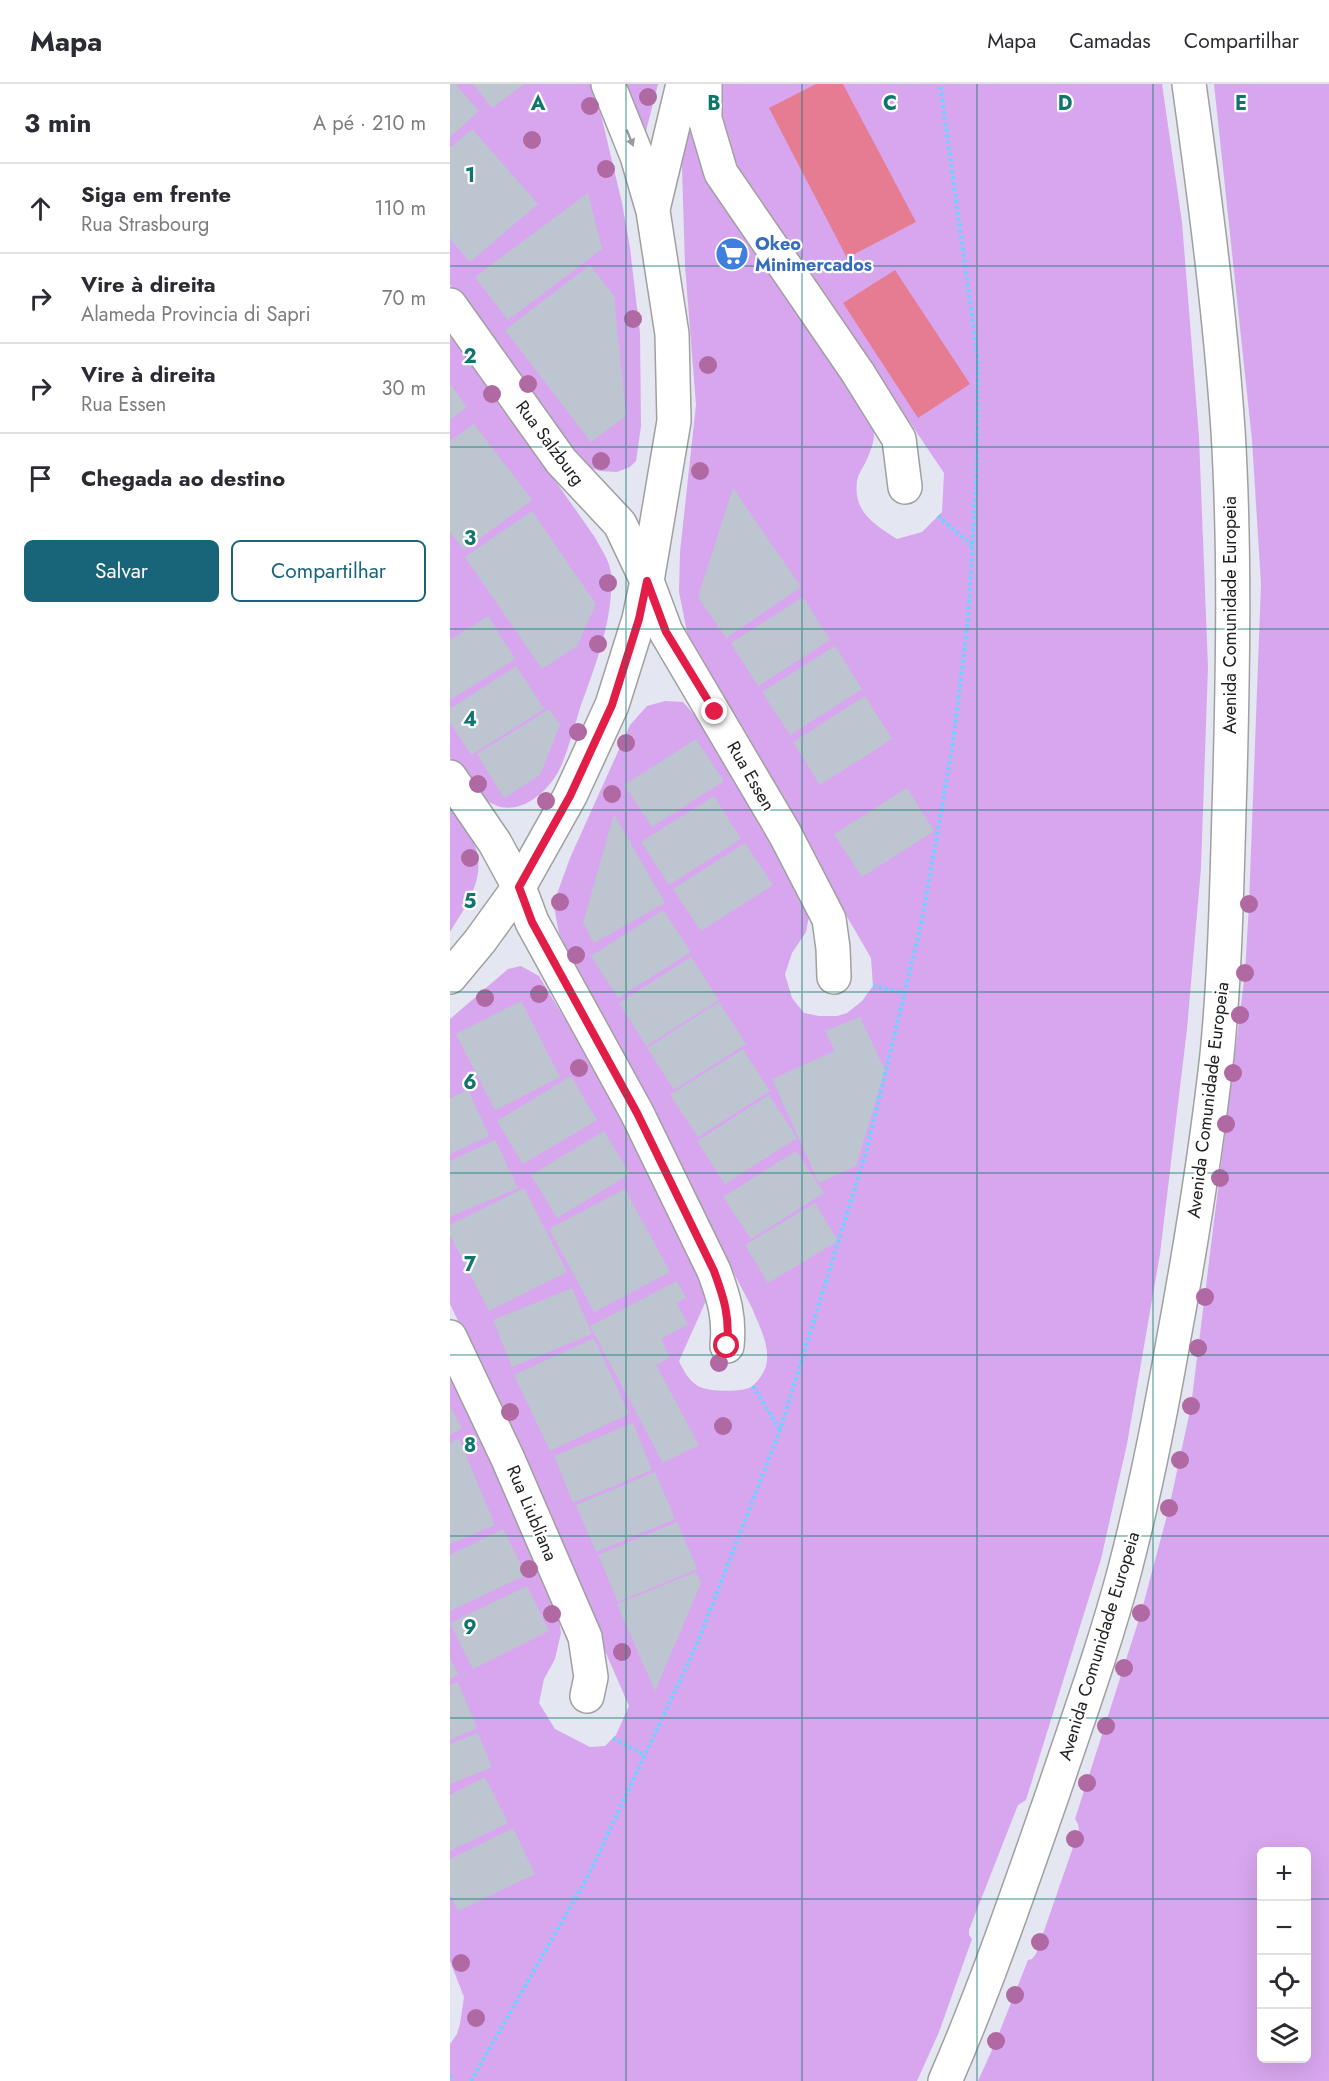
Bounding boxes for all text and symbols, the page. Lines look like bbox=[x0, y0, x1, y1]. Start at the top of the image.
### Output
text: Mapa bbox=[30, 21, 102, 62]
text: Mapa bbox=[987, 26, 1036, 56]
text: Camadas bbox=[1069, 26, 1151, 56]
text: Compartilhar bbox=[1184, 26, 1299, 56]
text: A bbox=[530, 89, 546, 118]
text: B bbox=[707, 89, 721, 118]
text: C bbox=[883, 89, 897, 118]
text: D bbox=[1058, 89, 1072, 118]
text: E bbox=[1235, 89, 1247, 118]
text: 3 min bbox=[24, 104, 91, 142]
text: A pé · 210 m bbox=[313, 109, 426, 138]
one-way arrow bbox=[626, 129, 635, 147]
text: 1 bbox=[465, 161, 475, 190]
text: Siga em frente bbox=[81, 178, 231, 210]
icon: ahead bbox=[24, 192, 57, 225]
text: 110 m bbox=[374, 194, 426, 223]
text: Rua Strasbourg bbox=[81, 210, 209, 239]
place label: Okeo Minimercados bbox=[755, 231, 872, 278]
supermarket icon: Okeo Minimercados bbox=[714, 236, 750, 272]
text: Vire à direita bbox=[81, 268, 216, 300]
icon: right bbox=[24, 282, 57, 315]
text: 70 m bbox=[382, 284, 426, 313]
text: Alameda Provincia di Sapri bbox=[81, 300, 311, 329]
text: 2 bbox=[463, 342, 477, 371]
text: Vire à direita bbox=[81, 358, 216, 390]
icon: right bbox=[24, 372, 57, 405]
text: 30 m bbox=[381, 374, 426, 403]
text: Rua Essen bbox=[81, 390, 166, 419]
street label: Rua Salzburg bbox=[509, 395, 591, 491]
icon: arrive bbox=[24, 462, 57, 495]
text: Chegada ao destino bbox=[81, 462, 285, 494]
street label: Avenida Comunidade Europeia bbox=[1217, 496, 1243, 734]
text: 3 bbox=[464, 524, 476, 553]
button: Salvar bbox=[24, 540, 219, 602]
button: Compartilhar bbox=[231, 540, 426, 602]
route end bbox=[701, 698, 727, 724]
text: 4 bbox=[463, 705, 477, 734]
street label: Rua Essen bbox=[721, 736, 781, 816]
text: 5 bbox=[464, 887, 477, 916]
street label: Avenida Comunidade Europeia bbox=[1181, 980, 1235, 1220]
text: 6 bbox=[463, 1068, 477, 1097]
text: 7 bbox=[464, 1250, 477, 1279]
route start bbox=[713, 1332, 739, 1358]
text: 8 bbox=[464, 1431, 476, 1460]
street label: Rua Liubliana bbox=[500, 1461, 564, 1565]
street label: Avenida Comunidade Europeia bbox=[1052, 1528, 1146, 1764]
text: 9 bbox=[463, 1613, 477, 1642]
map controls bbox=[1257, 1847, 1311, 2063]
button: + bbox=[1257, 1847, 1311, 1901]
button: − bbox=[1257, 1901, 1311, 1955]
button: locate bbox=[1257, 1955, 1311, 2009]
button: layers bbox=[1257, 2009, 1311, 2063]

